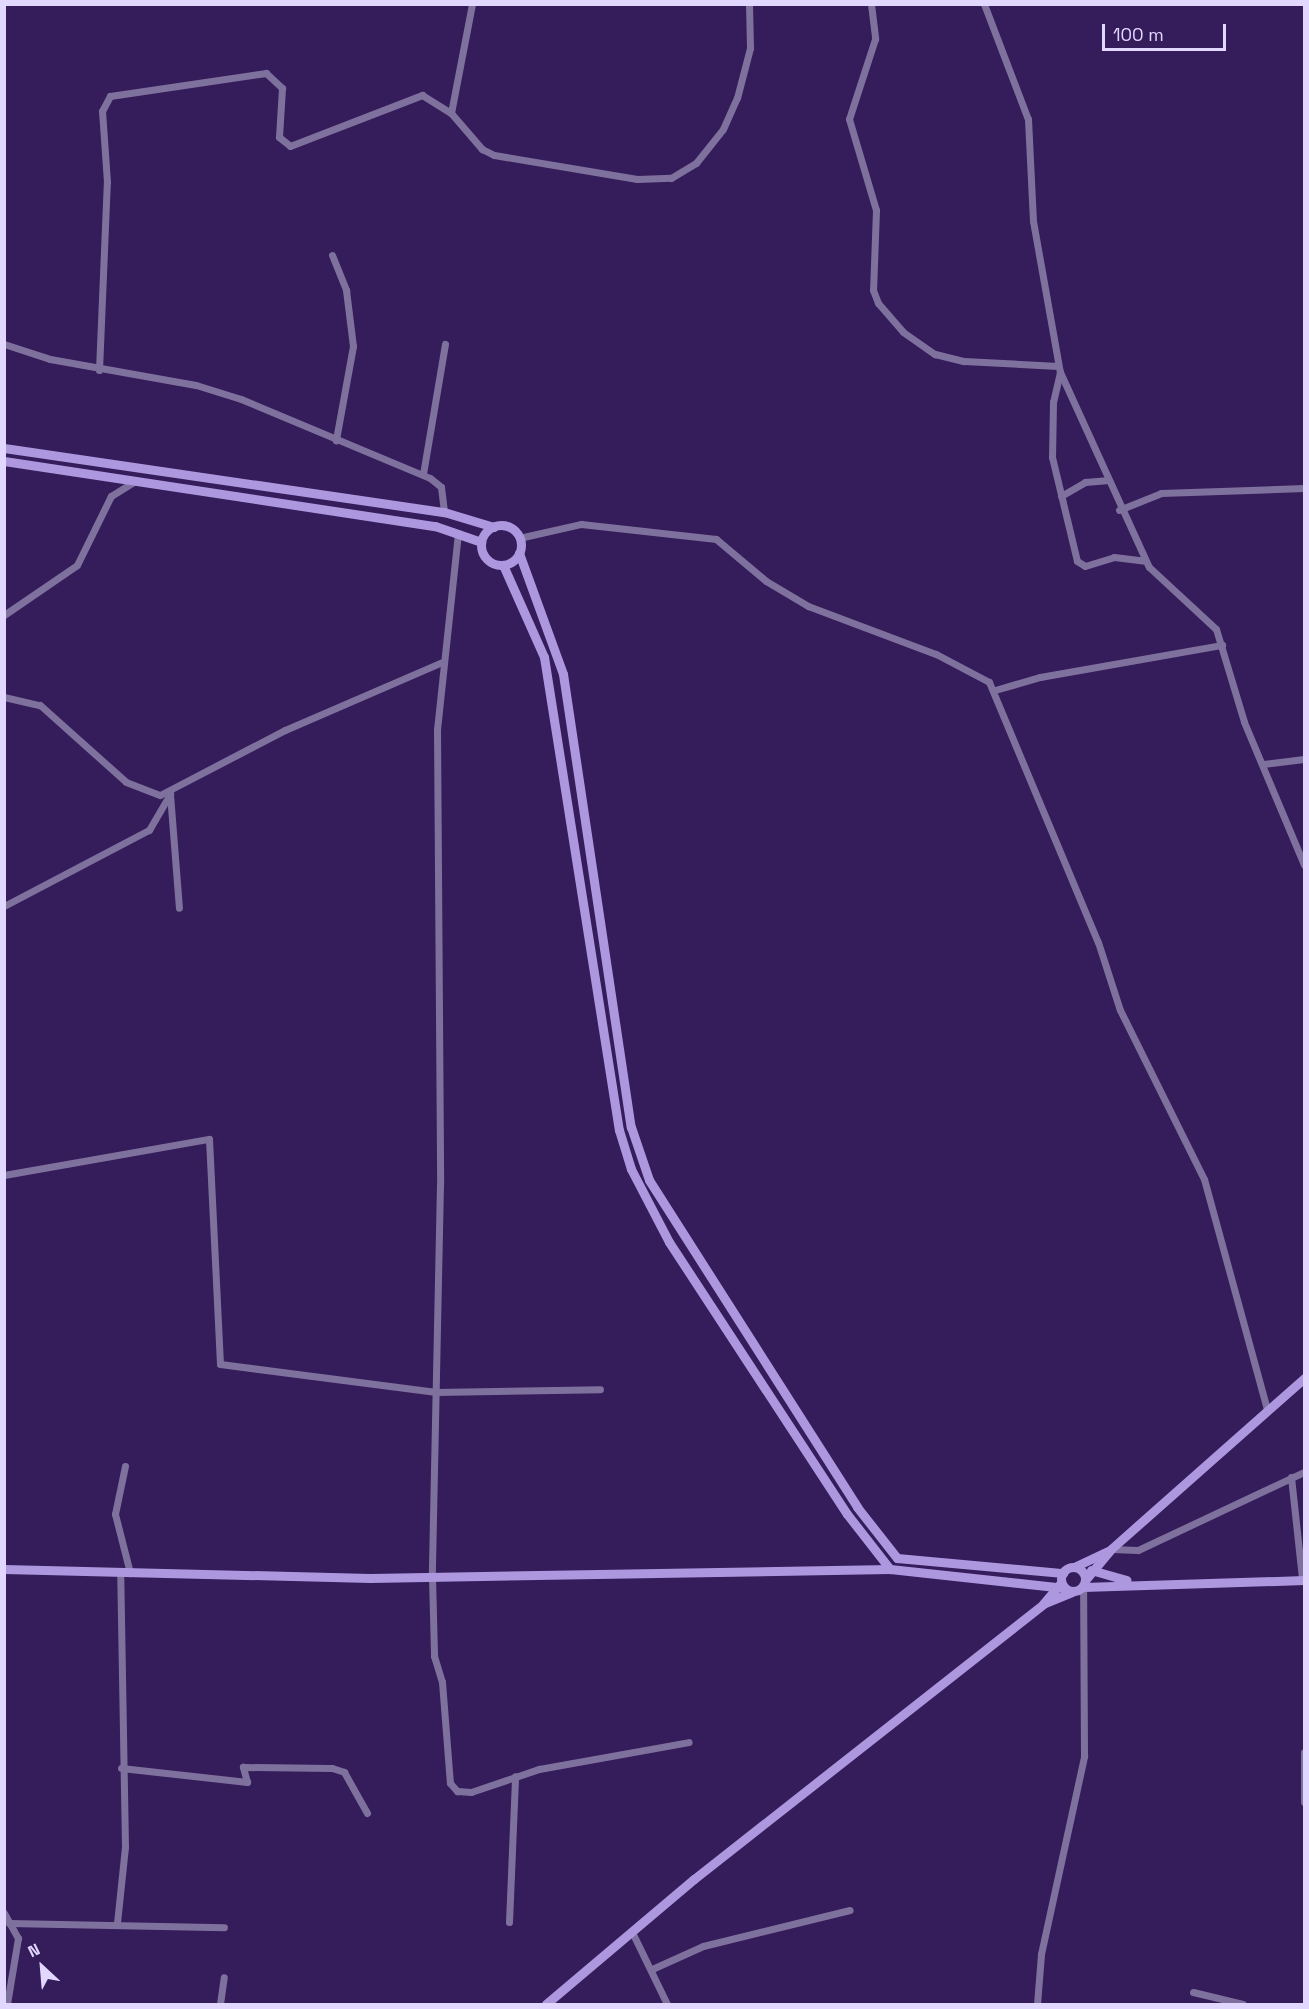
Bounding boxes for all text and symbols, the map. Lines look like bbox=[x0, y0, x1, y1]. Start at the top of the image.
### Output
scale bar bbox=[1105, 12, 1230, 50]
text: 100 m bbox=[1113, 23, 1164, 46]
north arrow bbox=[12, 1937, 72, 1997]
text: N bbox=[24, 1939, 43, 1962]

